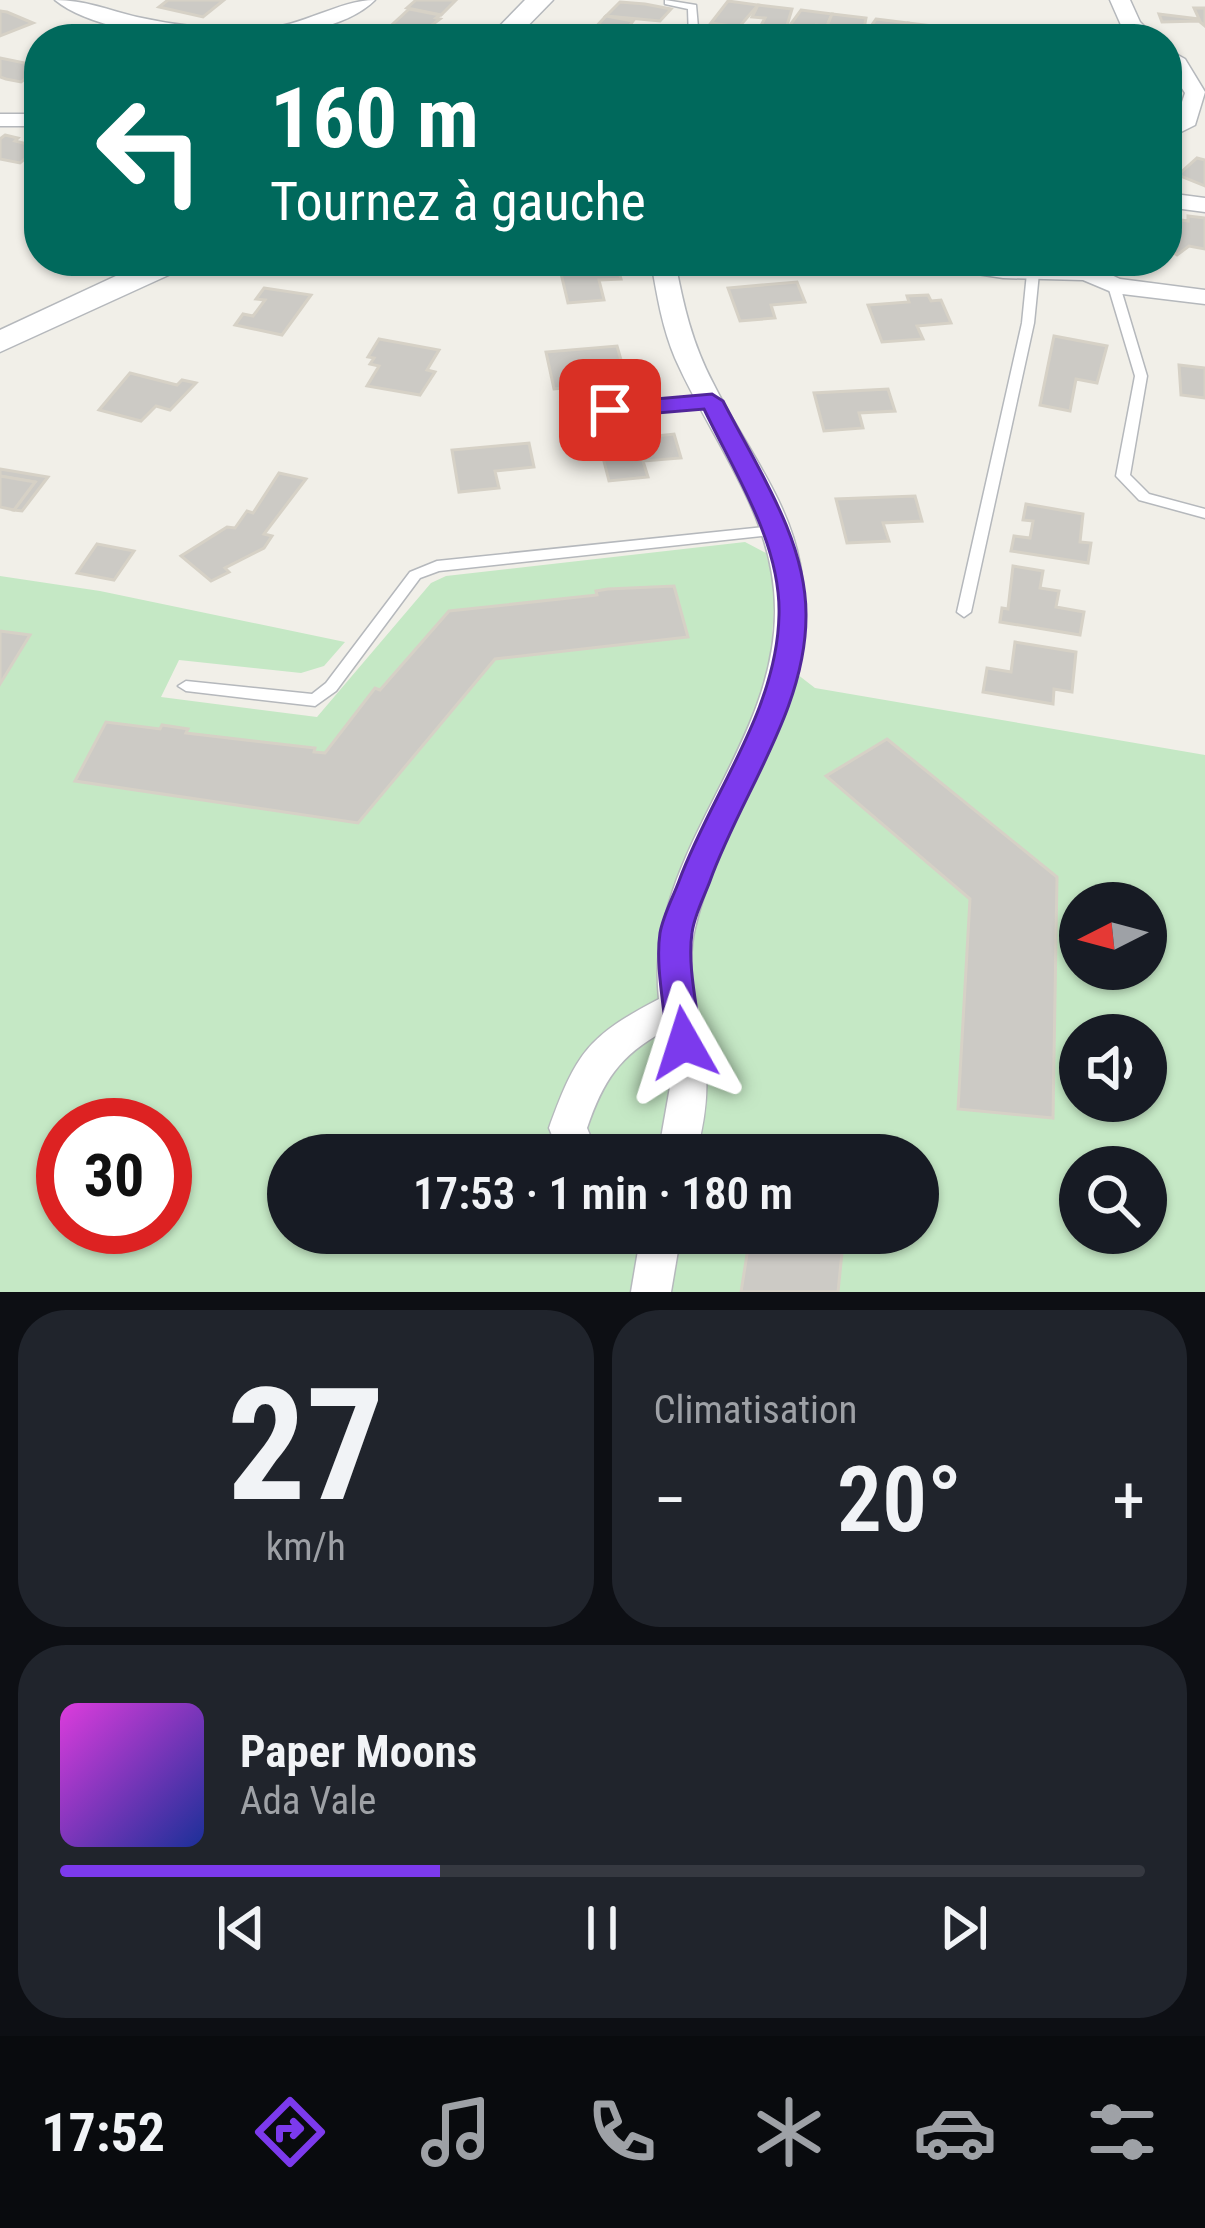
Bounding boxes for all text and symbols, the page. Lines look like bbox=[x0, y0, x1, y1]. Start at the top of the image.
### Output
text: 160 m bbox=[270, 69, 479, 168]
icon: left bbox=[72, 72, 228, 228]
text: Tournez à gauche bbox=[270, 170, 646, 233]
pin bbox=[559, 359, 661, 461]
icon: arrive bbox=[577, 377, 643, 443]
north arrow bbox=[1059, 882, 1167, 990]
map controls bbox=[1059, 882, 1167, 1254]
position arrow bbox=[621, 980, 747, 1106]
button: sound bbox=[1059, 1014, 1167, 1122]
speed limit sign: 30 bbox=[36, 1098, 192, 1254]
button: search bbox=[1059, 1146, 1167, 1254]
text: 17:53 · 1 min · 180 m bbox=[413, 1167, 793, 1220]
text: 27 bbox=[227, 1354, 385, 1537]
text: Climatisation bbox=[654, 1387, 857, 1433]
text: 20° bbox=[837, 1448, 962, 1553]
text: − bbox=[654, 1462, 687, 1539]
text: + bbox=[1112, 1462, 1145, 1539]
text: km/h bbox=[266, 1524, 346, 1570]
text: Paper Moons bbox=[240, 1725, 477, 1778]
text: Ada Vale bbox=[240, 1778, 376, 1824]
icon: previous bbox=[208, 1895, 274, 1961]
icon: pause bbox=[569, 1895, 635, 1961]
icon: next bbox=[931, 1895, 997, 1961]
icon: directions bbox=[248, 2090, 332, 2174]
icon: music bbox=[414, 2090, 498, 2174]
icon: phone bbox=[580, 2090, 664, 2174]
icon: climate bbox=[747, 2090, 831, 2174]
icon: car bbox=[913, 2090, 997, 2174]
icon: filters bbox=[1080, 2090, 1164, 2174]
text: 17:52 bbox=[41, 2101, 165, 2164]

